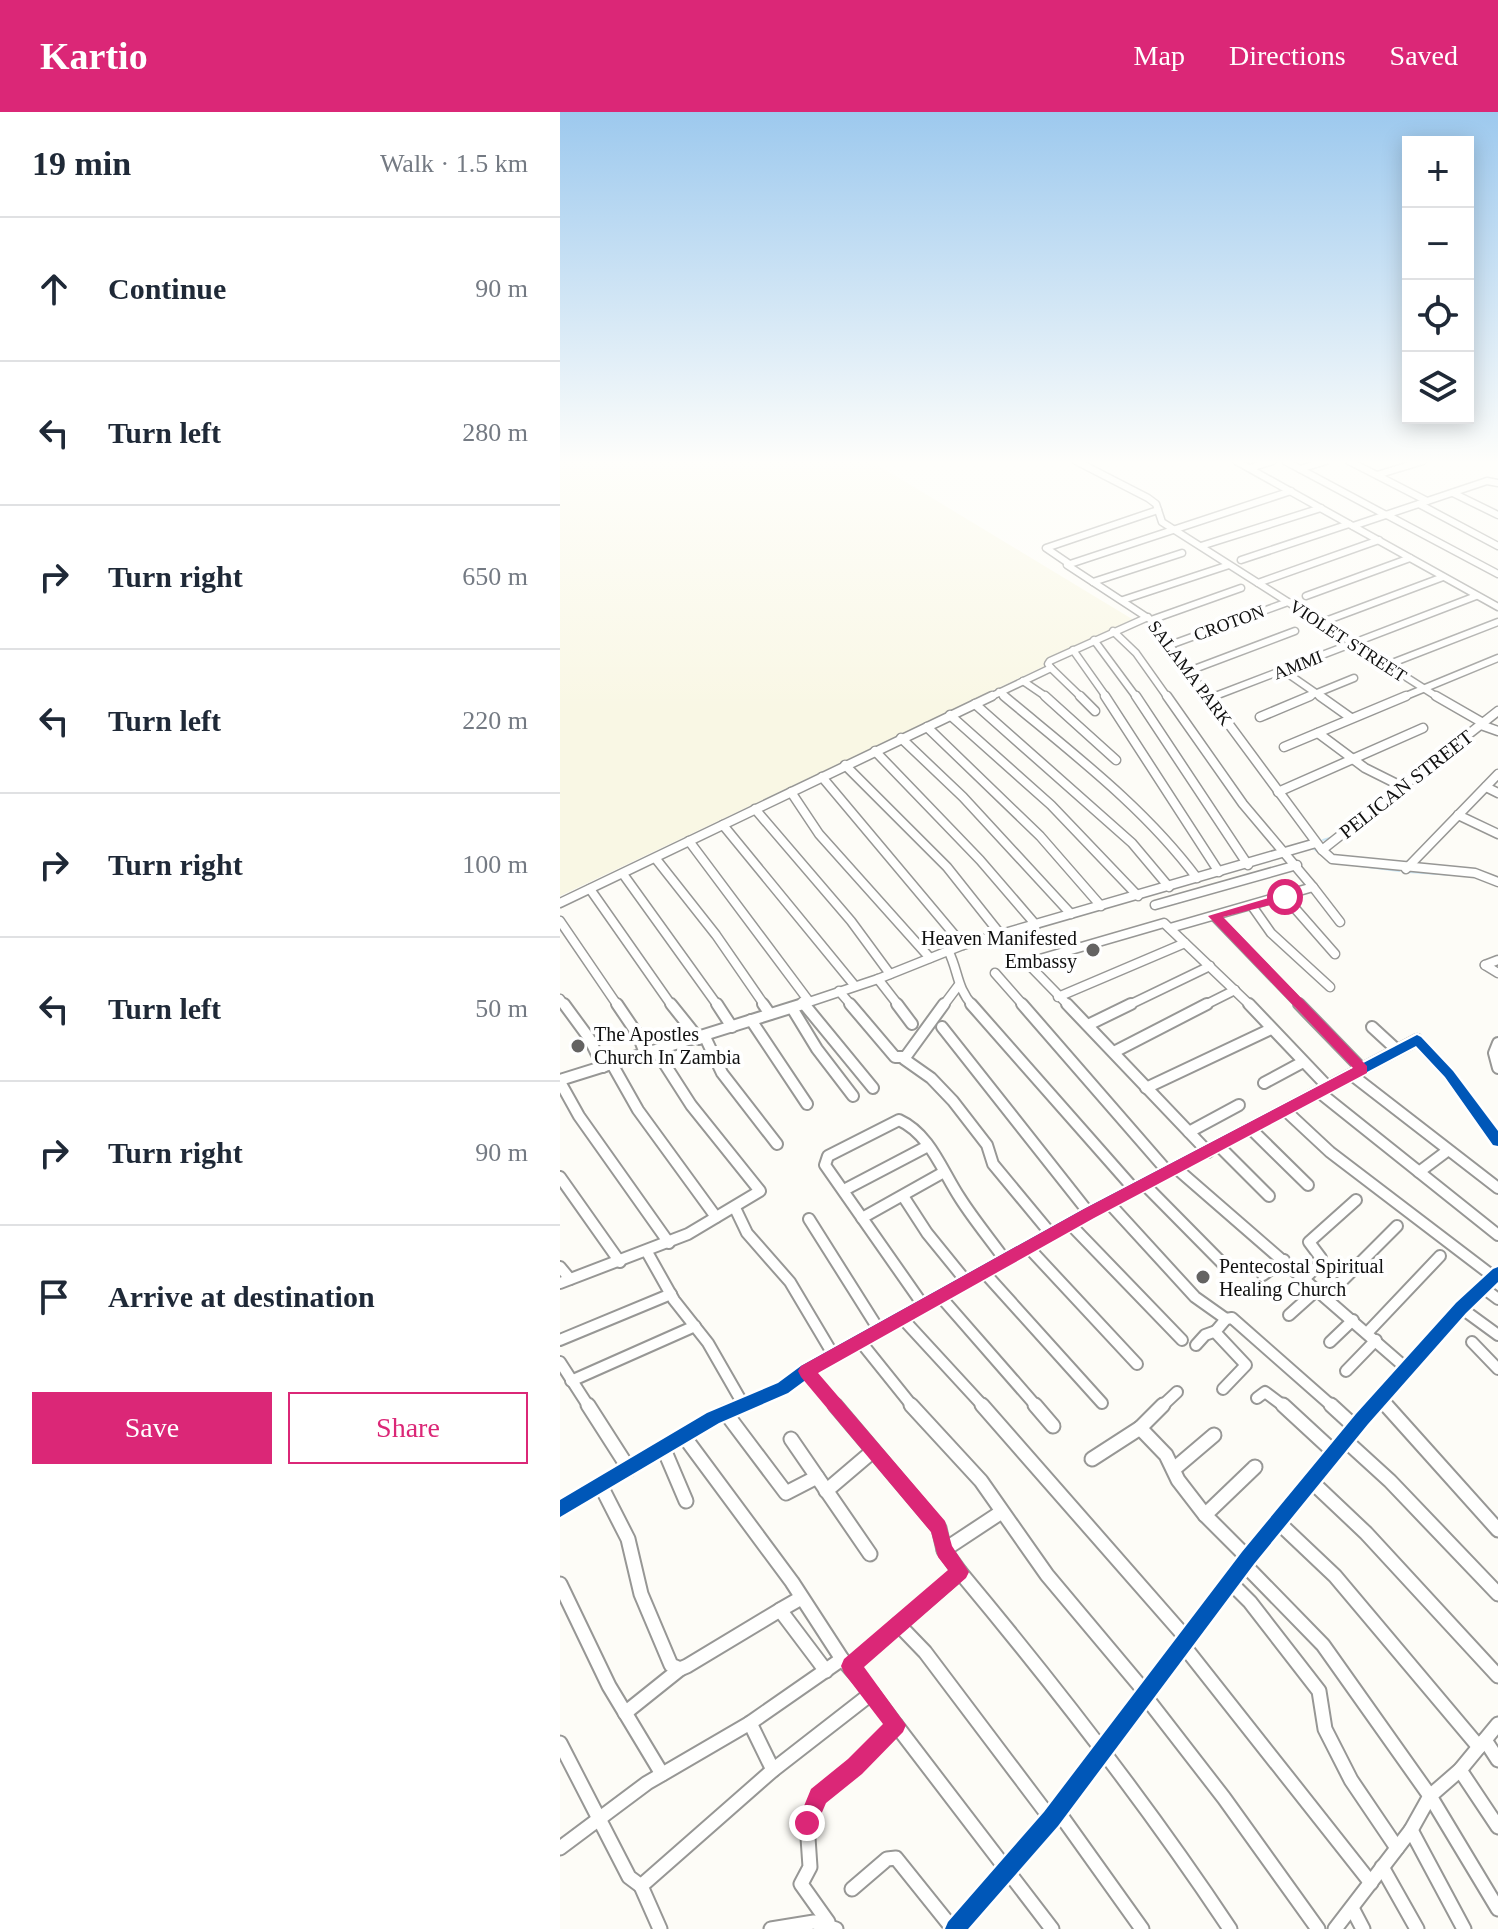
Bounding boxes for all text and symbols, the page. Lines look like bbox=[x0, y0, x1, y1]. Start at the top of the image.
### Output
text: Kartio bbox=[40, 35, 148, 77]
text: Map bbox=[1134, 40, 1185, 71]
text: Directions bbox=[1229, 40, 1346, 71]
text: Saved bbox=[1390, 40, 1458, 71]
map controls bbox=[1402, 136, 1474, 424]
button: + bbox=[1402, 136, 1474, 208]
text: 19 min bbox=[32, 145, 131, 182]
text: Walk · 1.5 km bbox=[380, 149, 528, 178]
button: − bbox=[1402, 208, 1474, 280]
icon: ahead bbox=[32, 267, 76, 311]
text: Continue bbox=[108, 272, 226, 305]
text: 90 m bbox=[475, 274, 528, 303]
button: locate bbox=[1402, 280, 1474, 352]
button: layers bbox=[1402, 352, 1474, 424]
icon: left bbox=[32, 411, 76, 455]
text: Turn left bbox=[108, 416, 221, 449]
text: 280 m bbox=[462, 418, 528, 447]
icon: right bbox=[32, 555, 76, 599]
text: Turn right bbox=[108, 560, 243, 593]
text: 650 m bbox=[462, 562, 528, 591]
street label: VIOLET STREET bbox=[1286, 596, 1410, 686]
street label: CROTON bbox=[1191, 601, 1267, 645]
street label: SALAMA PARK bbox=[1144, 617, 1236, 729]
street label: AMMI bbox=[1271, 647, 1325, 683]
icon: left bbox=[32, 699, 76, 743]
text: Turn left bbox=[108, 704, 221, 737]
text: 220 m bbox=[462, 706, 528, 735]
street label: PELICAN STREET bbox=[1335, 725, 1477, 843]
icon: right bbox=[32, 843, 76, 887]
text: Turn right bbox=[108, 848, 243, 881]
text: 100 m bbox=[462, 850, 528, 879]
route start bbox=[1267, 879, 1303, 915]
place label: Heaven Manifested Embassy bbox=[921, 927, 1077, 973]
marker: Heaven Manifested Embassy bbox=[1084, 941, 1102, 959]
icon: left bbox=[32, 987, 76, 1031]
text: Turn left bbox=[108, 992, 221, 1025]
text: 50 m bbox=[475, 994, 528, 1023]
place label: The Apostles Church In Zambia bbox=[594, 1023, 741, 1068]
marker: The Apostles Church In Zambia bbox=[569, 1037, 587, 1055]
icon: right bbox=[32, 1131, 76, 1175]
text: Turn right bbox=[108, 1136, 243, 1169]
text: 90 m bbox=[475, 1138, 528, 1167]
place label: Pentecostal Spiritual Healing Church bbox=[1219, 1255, 1384, 1301]
marker: Pentecostal Spiritual Healing Church bbox=[1194, 1268, 1212, 1286]
icon: arrive bbox=[32, 1275, 76, 1319]
text: Arrive at destination bbox=[108, 1280, 375, 1313]
button: Save bbox=[32, 1392, 272, 1464]
button: Share bbox=[288, 1392, 528, 1464]
route end bbox=[789, 1805, 825, 1841]

